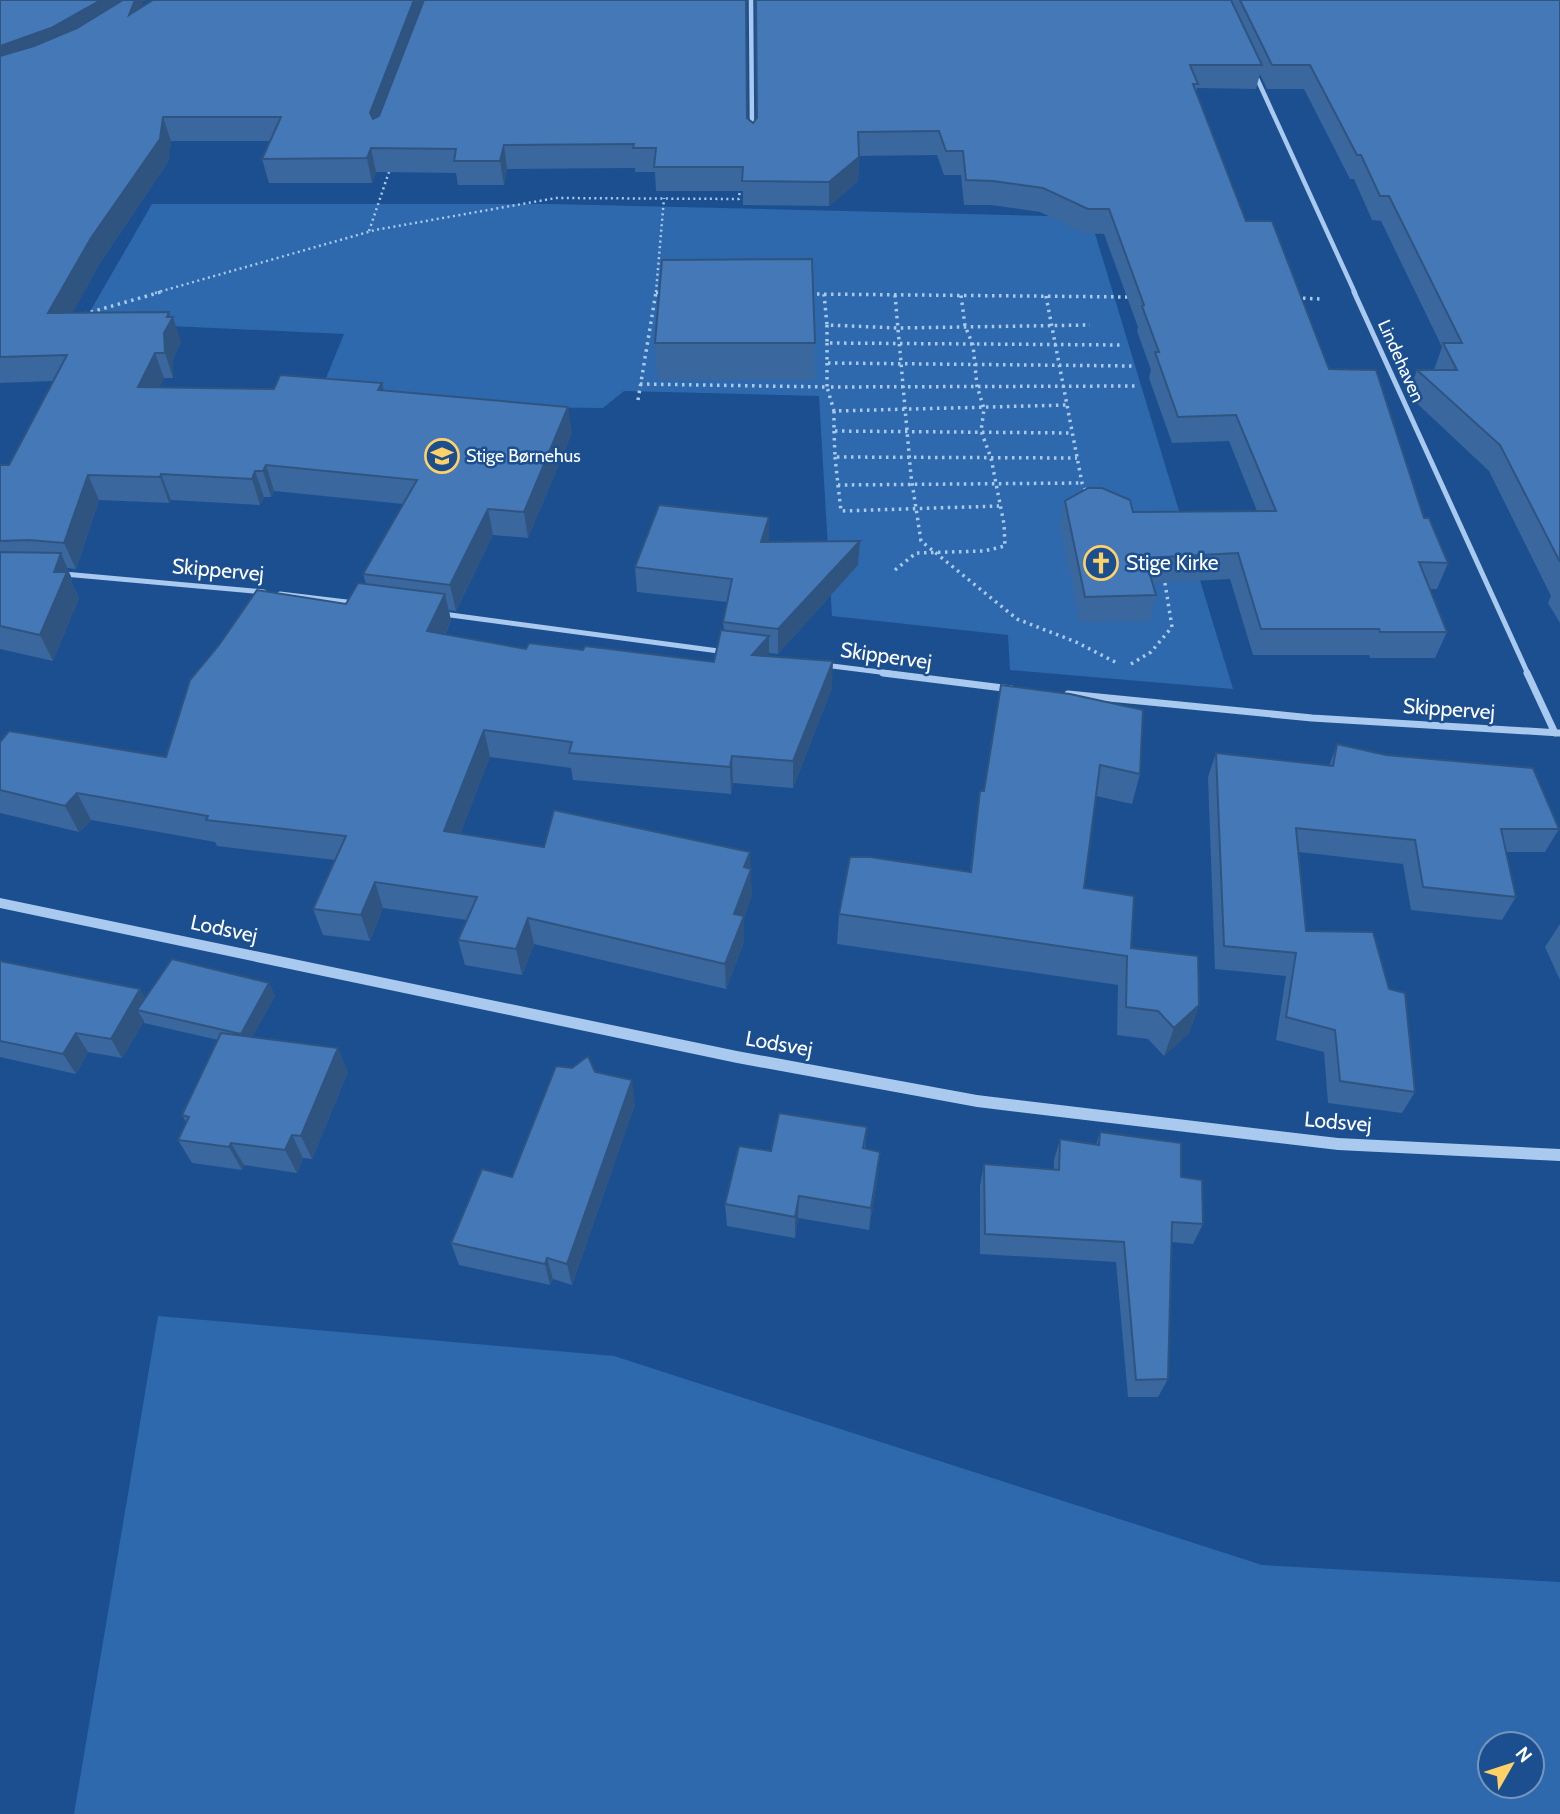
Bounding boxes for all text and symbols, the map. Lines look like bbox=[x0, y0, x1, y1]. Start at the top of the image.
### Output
street label: Lindehaven bbox=[1373, 316, 1429, 406]
school or university icon: Stige Børnehus bbox=[423, 437, 461, 475]
place label: Stige Børnehus bbox=[466, 445, 581, 467]
church icon: Stige Kirke bbox=[1082, 544, 1120, 582]
place label: Stige Kirke bbox=[1126, 550, 1219, 575]
street label: Skippervej bbox=[171, 553, 265, 587]
street label: Skippervej bbox=[839, 637, 933, 675]
street label: Skippervej bbox=[1402, 693, 1496, 725]
street label: Lodsvej bbox=[188, 909, 260, 949]
street label: Lodsvej bbox=[743, 1025, 815, 1063]
street label: Lodsvej bbox=[1303, 1106, 1373, 1138]
north arrow bbox=[1476, 1730, 1546, 1800]
text: N bbox=[1511, 1742, 1537, 1767]

